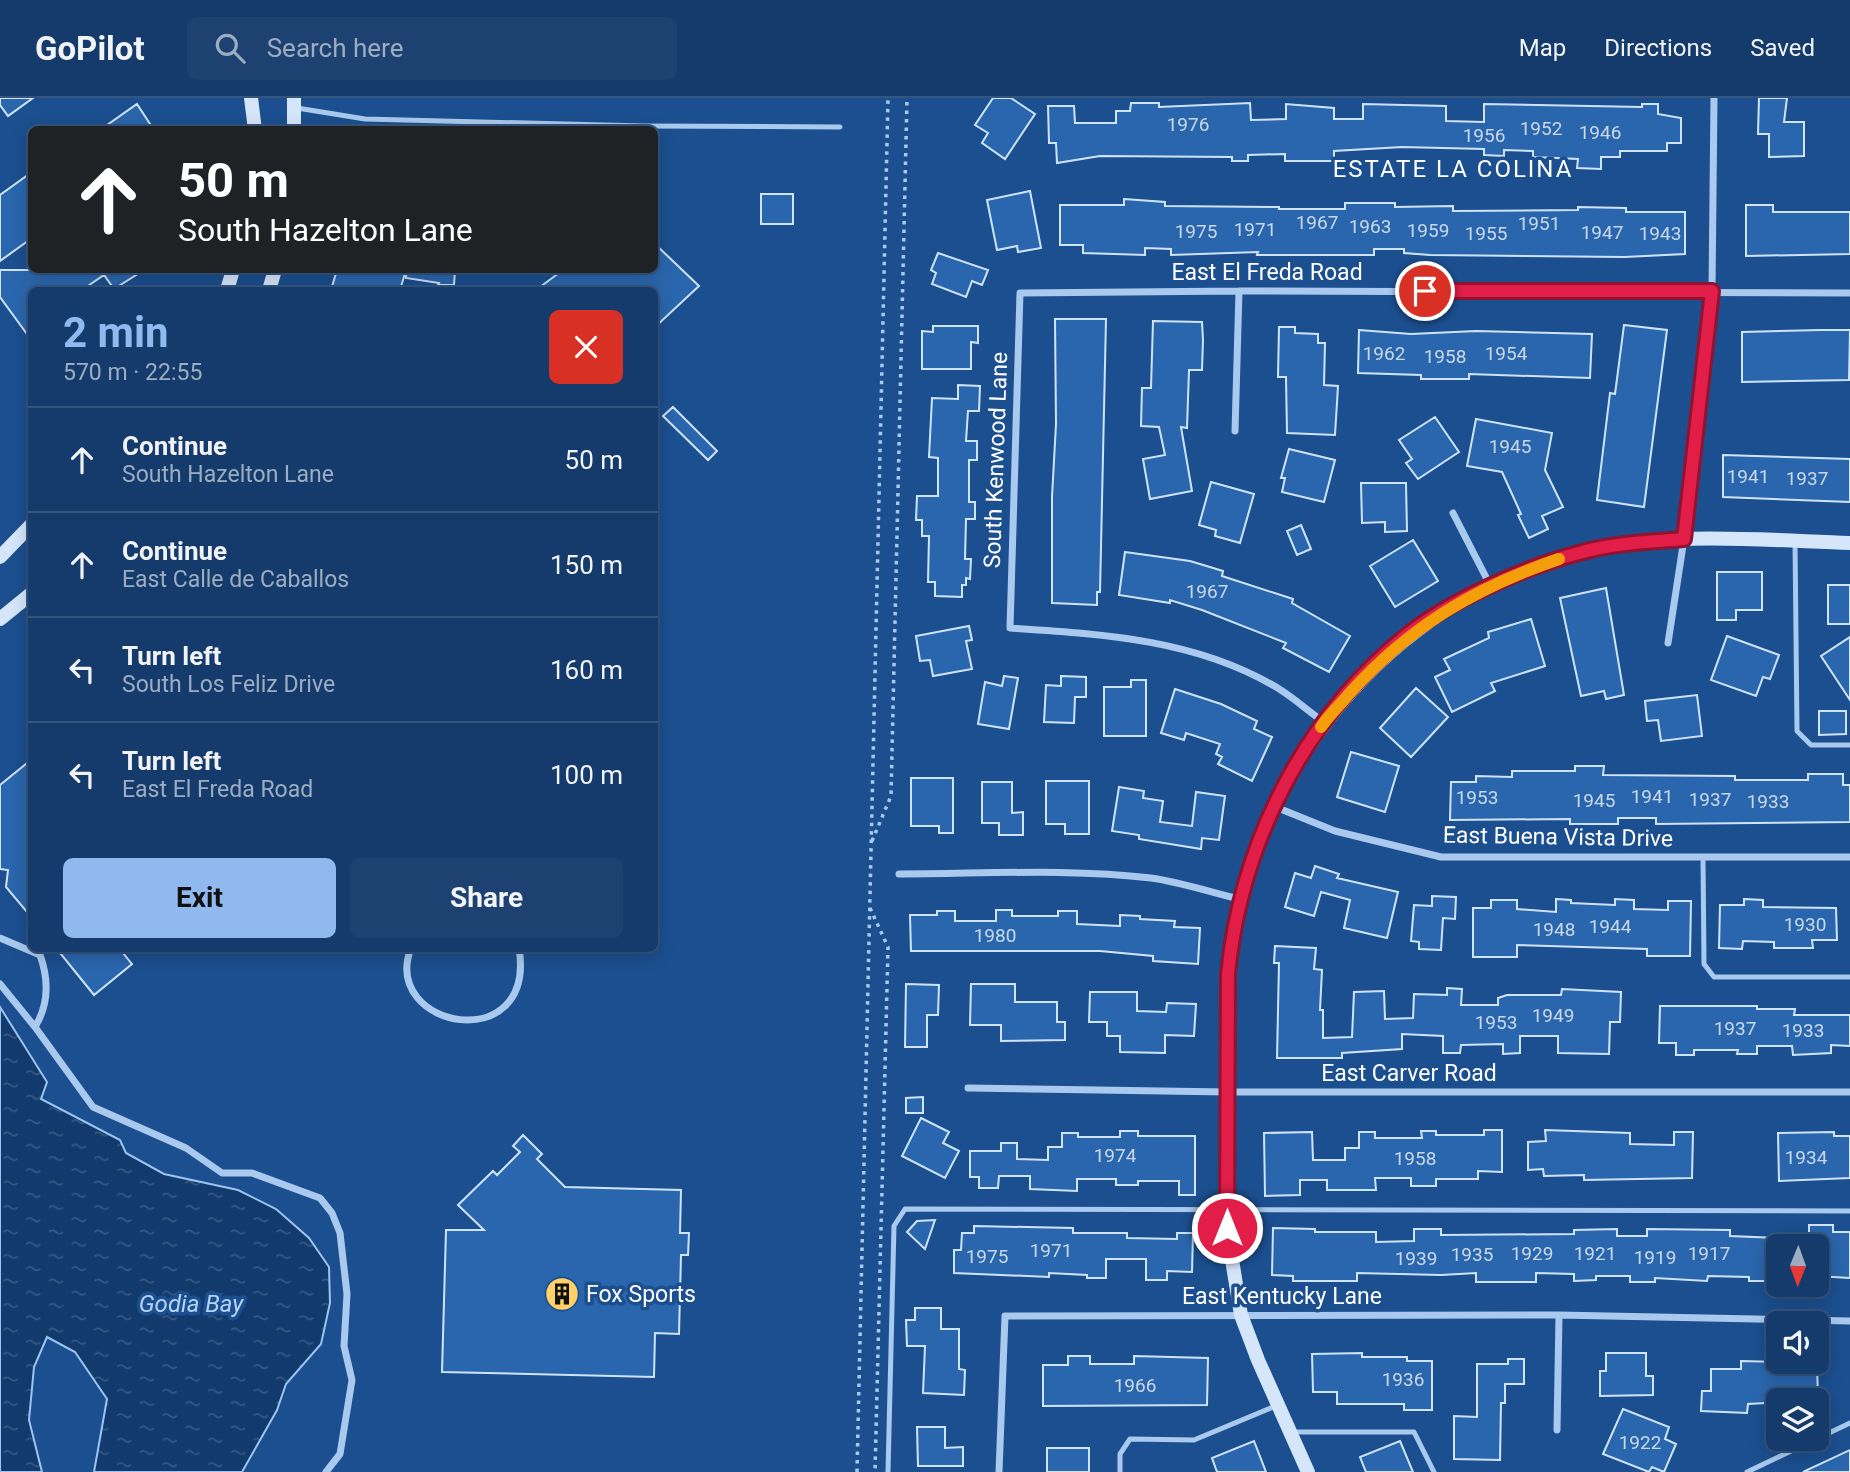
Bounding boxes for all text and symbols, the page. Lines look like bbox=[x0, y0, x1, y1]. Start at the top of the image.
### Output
search box bbox=[187, 17, 677, 80]
text: GoPilot bbox=[35, 29, 145, 68]
icon: search bbox=[211, 29, 249, 67]
text: Search here bbox=[267, 33, 403, 63]
text: Map bbox=[1519, 34, 1566, 62]
text: Directions bbox=[1604, 34, 1712, 62]
text: Saved bbox=[1750, 34, 1815, 62]
house number: 1976 bbox=[1167, 113, 1209, 136]
house number: 1952 bbox=[1520, 117, 1562, 140]
house number: 1946 bbox=[1579, 121, 1621, 144]
house number: 1956 bbox=[1463, 124, 1505, 147]
text: 50 m bbox=[178, 152, 289, 209]
icon: ahead bbox=[63, 154, 154, 245]
district label: ESTATE LA COLINA bbox=[1333, 155, 1573, 183]
text: South Hazelton Lane bbox=[178, 211, 473, 249]
house number: 1967 bbox=[1296, 211, 1338, 234]
house number: 1951 bbox=[1518, 212, 1560, 235]
house number: 1963 bbox=[1349, 215, 1391, 238]
house number: 1971 bbox=[1234, 218, 1276, 241]
house number: 1959 bbox=[1407, 219, 1449, 242]
house number: 1975 bbox=[1175, 220, 1217, 243]
house number: 1947 bbox=[1581, 221, 1623, 244]
house number: 1955 bbox=[1465, 222, 1507, 245]
house number: 1943 bbox=[1639, 222, 1681, 245]
street label: East El Freda Road bbox=[1171, 259, 1363, 286]
pin bbox=[1395, 261, 1455, 321]
icon: arrive bbox=[1406, 272, 1444, 310]
text: 2 min bbox=[63, 308, 169, 357]
button: close bbox=[549, 310, 623, 384]
house number: 1962 bbox=[1363, 342, 1405, 365]
house number: 1954 bbox=[1485, 342, 1528, 365]
house number: 1958 bbox=[1424, 345, 1466, 368]
street label: South Kenwood Lane bbox=[979, 351, 1013, 569]
text: 570 m · 22:55 bbox=[63, 359, 202, 386]
text: Continue bbox=[122, 431, 227, 461]
house number: 1945 bbox=[1489, 435, 1531, 458]
icon: ahead bbox=[63, 441, 101, 479]
text: 50 m bbox=[565, 445, 623, 475]
text: South Hazelton Lane bbox=[122, 461, 334, 488]
house number: 1941 bbox=[1727, 465, 1769, 488]
house number: 1937 bbox=[1786, 467, 1828, 490]
text: Continue bbox=[122, 536, 227, 566]
icon: ahead bbox=[63, 546, 101, 584]
text: 150 m bbox=[550, 550, 623, 580]
text: East Calle de Caballos bbox=[122, 566, 349, 593]
house number: 1967 bbox=[1186, 580, 1228, 603]
text: Turn left bbox=[122, 641, 221, 671]
icon: left bbox=[63, 651, 101, 689]
text: 160 m bbox=[550, 655, 623, 685]
text: South Los Feliz Drive bbox=[122, 671, 335, 698]
text: Turn left bbox=[122, 746, 221, 776]
icon: left bbox=[63, 756, 101, 794]
text: 100 m bbox=[550, 760, 623, 790]
text: East El Freda Road bbox=[122, 776, 313, 803]
house number: 1941 bbox=[1631, 785, 1673, 808]
house number: 1953 bbox=[1456, 786, 1498, 809]
house number: 1937 bbox=[1689, 788, 1731, 811]
house number: 1945 bbox=[1573, 789, 1615, 812]
house number: 1933 bbox=[1747, 790, 1789, 813]
street label: East Buena Vista Drive bbox=[1443, 821, 1673, 853]
button: Exit bbox=[63, 858, 336, 938]
button: Share bbox=[350, 858, 623, 938]
house number: 1930 bbox=[1784, 913, 1826, 936]
house number: 1944 bbox=[1589, 915, 1632, 938]
house number: 1948 bbox=[1533, 918, 1575, 941]
house number: 1980 bbox=[974, 924, 1016, 947]
house number: 1949 bbox=[1532, 1004, 1574, 1027]
house number: 1953 bbox=[1475, 1011, 1517, 1034]
house number: 1937 bbox=[1714, 1017, 1756, 1040]
house number: 1933 bbox=[1782, 1019, 1824, 1042]
street label: East Carver Road bbox=[1321, 1060, 1497, 1087]
house number: 1974 bbox=[1094, 1144, 1137, 1167]
house number: 1934 bbox=[1785, 1146, 1828, 1169]
house number: 1958 bbox=[1394, 1147, 1436, 1170]
position arrow bbox=[1190, 1191, 1264, 1265]
north arrow bbox=[1766, 1234, 1829, 1297]
map controls bbox=[1766, 1234, 1829, 1451]
house number: 1971 bbox=[1030, 1239, 1072, 1262]
house number: 1929 bbox=[1511, 1242, 1553, 1265]
house number: 1921 bbox=[1574, 1242, 1616, 1265]
house number: 1917 bbox=[1688, 1242, 1730, 1265]
house number: 1935 bbox=[1451, 1243, 1493, 1266]
house number: 1975 bbox=[966, 1245, 1008, 1268]
house number: 1919 bbox=[1634, 1246, 1676, 1269]
house number: 1939 bbox=[1395, 1247, 1437, 1270]
building icon: Fox Sports bbox=[543, 1275, 581, 1313]
place label: Fox Sports bbox=[586, 1281, 696, 1308]
street label: East Kentucky Lane bbox=[1182, 1283, 1382, 1310]
water label: Godia Bay bbox=[139, 1290, 244, 1318]
button: sound bbox=[1766, 1311, 1829, 1374]
house number: 1936 bbox=[1382, 1368, 1424, 1391]
house number: 1966 bbox=[1114, 1374, 1156, 1397]
button: layers bbox=[1766, 1388, 1829, 1451]
house number: 1922 bbox=[1619, 1431, 1661, 1454]

